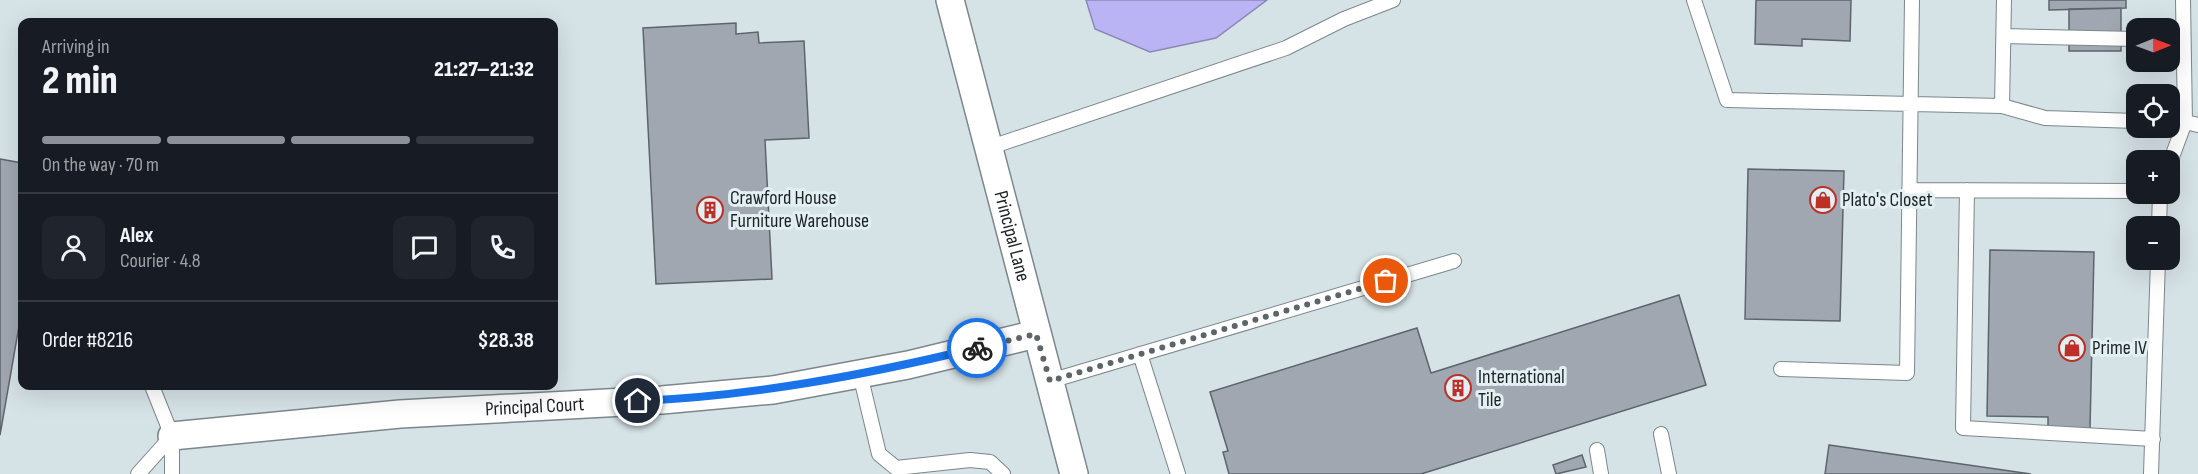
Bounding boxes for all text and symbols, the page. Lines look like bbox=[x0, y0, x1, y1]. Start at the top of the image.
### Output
north arrow bbox=[2126, 18, 2180, 72]
map controls bbox=[2126, 18, 2180, 270]
text: Arriving in bbox=[42, 35, 110, 59]
text: 21:27–21:32 bbox=[434, 56, 534, 83]
text: 2 min bbox=[42, 58, 118, 105]
button: locate bbox=[2126, 84, 2180, 138]
button: + bbox=[2126, 150, 2180, 204]
text: On the way · 70 m bbox=[42, 153, 159, 177]
shop icon: Plato's Closet bbox=[1808, 185, 1838, 215]
place label: Crawford House Furniture Warehouse bbox=[730, 186, 869, 233]
street label: Principal Lane bbox=[988, 188, 1035, 284]
place label: Plato's Closet bbox=[1842, 188, 1933, 212]
building icon: Crawford House Furniture Warehouse bbox=[695, 195, 725, 225]
button: person bbox=[42, 216, 105, 279]
button: chat bbox=[393, 216, 456, 279]
button: phone bbox=[471, 216, 534, 279]
button: − bbox=[2126, 216, 2180, 270]
text: Alex bbox=[120, 222, 153, 249]
text: Courier · 4.8 bbox=[120, 249, 201, 273]
pin bbox=[1360, 255, 1411, 306]
icon: bag bbox=[1369, 264, 1402, 297]
courier bbox=[947, 318, 1007, 378]
text: Order #8216 bbox=[42, 327, 133, 354]
text: $28.38 bbox=[478, 327, 534, 354]
icon: bike bbox=[961, 332, 994, 365]
shop icon: Prime IV bbox=[2057, 333, 2087, 363]
place label: Prime IV bbox=[2092, 336, 2147, 360]
place label: International Tile bbox=[1478, 365, 1565, 412]
building icon: International Tile bbox=[1443, 373, 1473, 403]
pin bbox=[612, 375, 663, 426]
icon: home bbox=[621, 384, 654, 417]
street label: Principal Court bbox=[484, 392, 585, 421]

